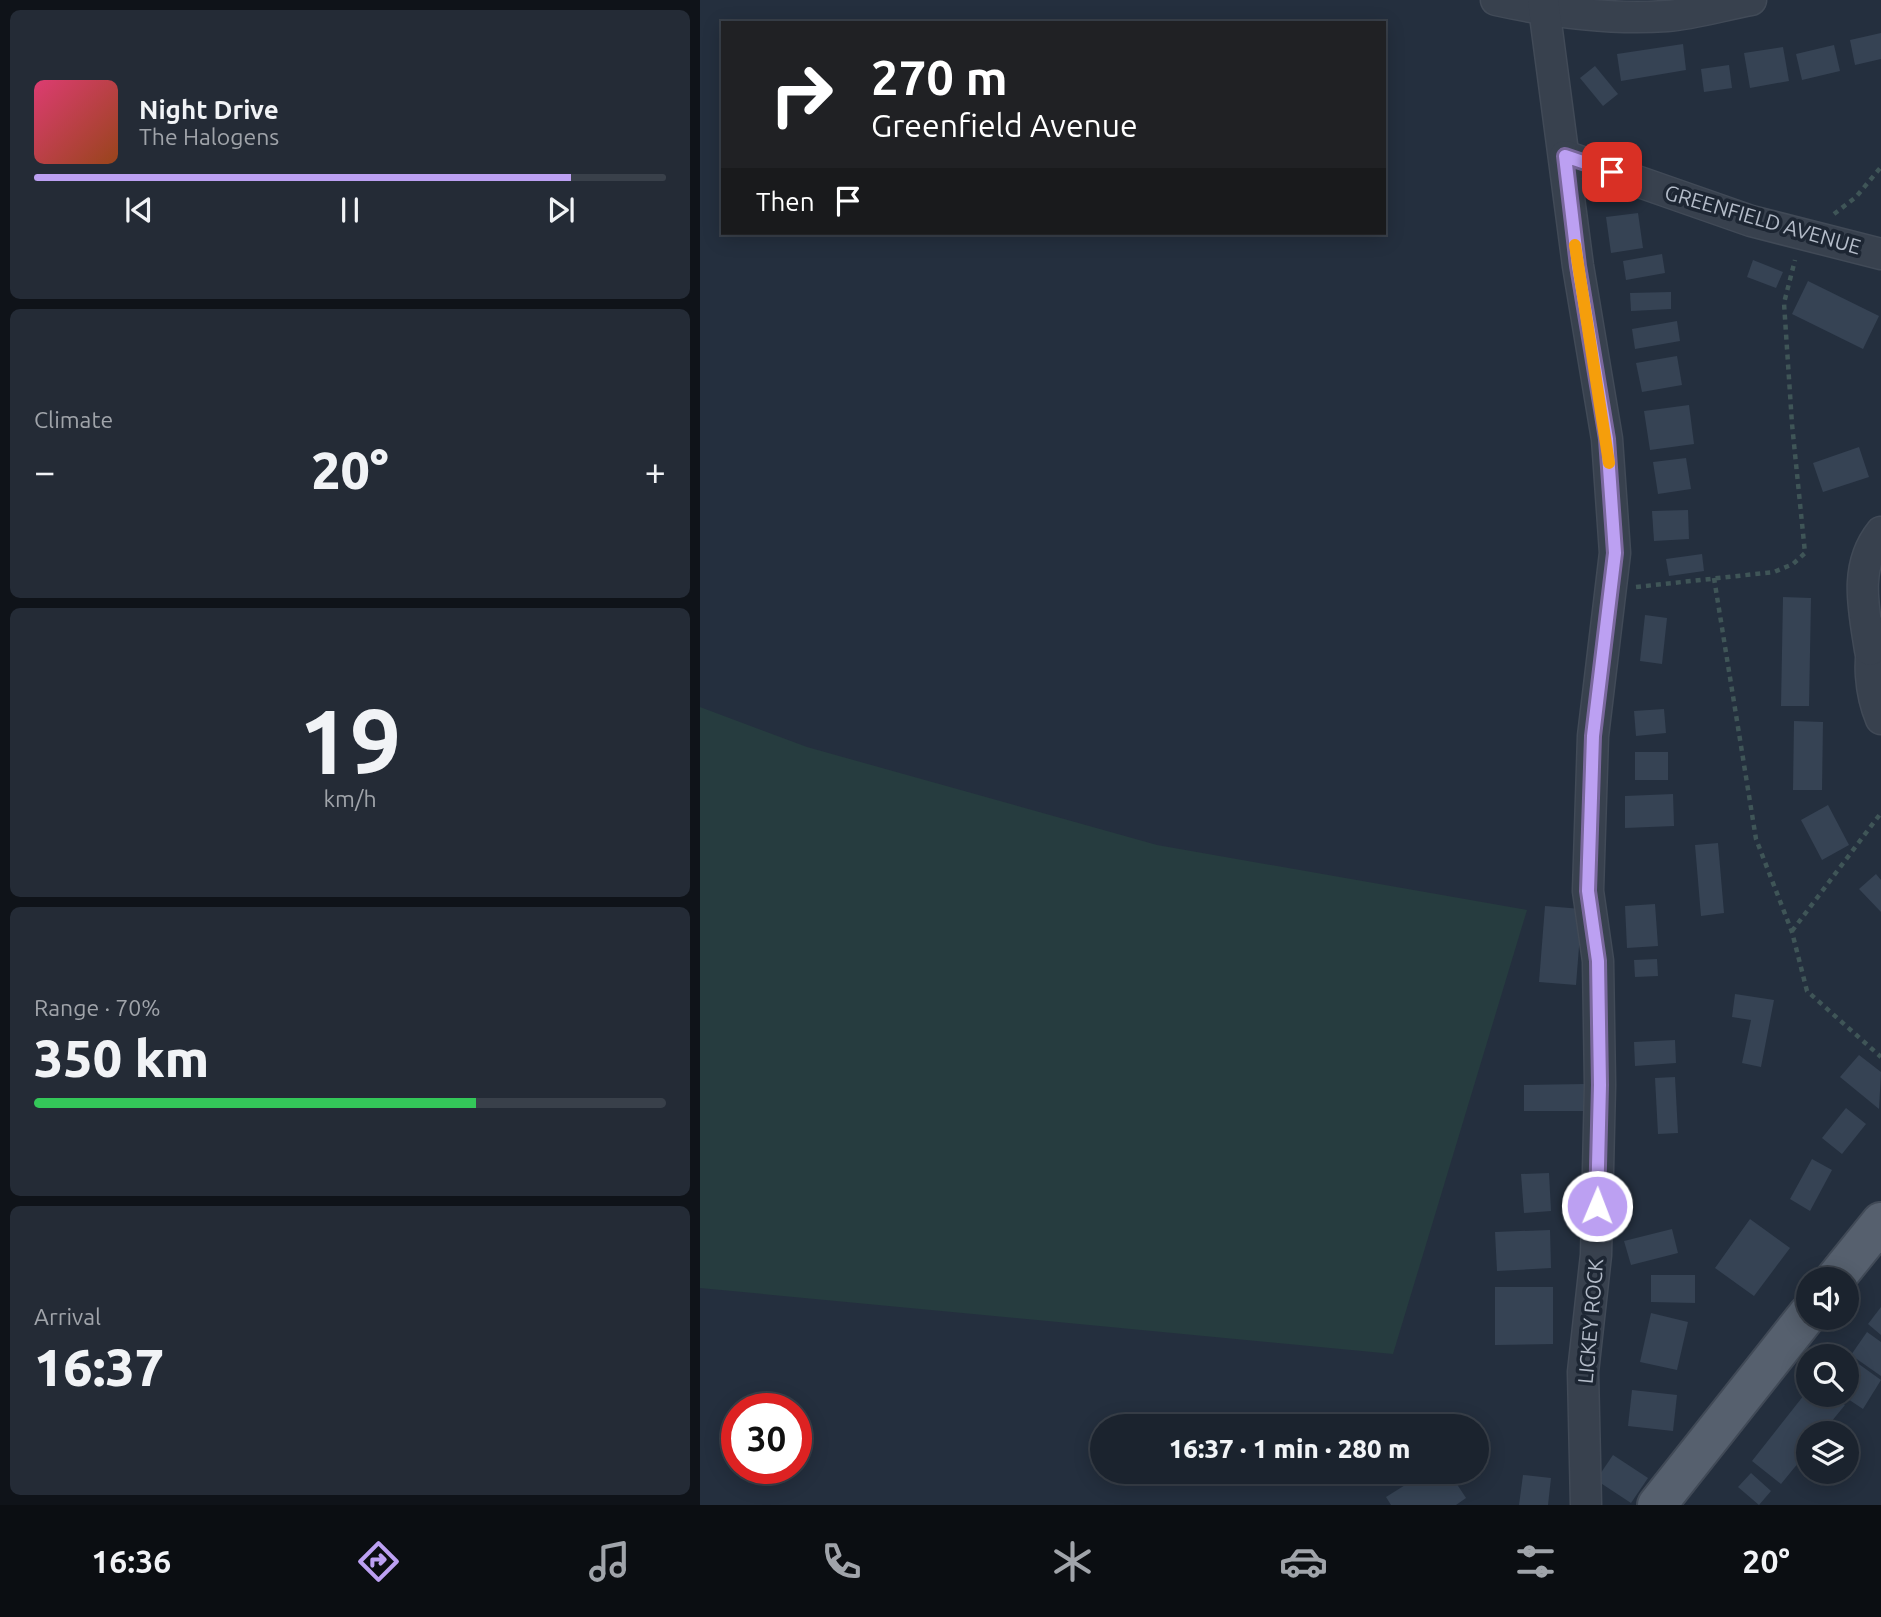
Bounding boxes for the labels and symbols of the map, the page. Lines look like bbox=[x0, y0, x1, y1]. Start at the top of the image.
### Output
pin bbox=[1582, 142, 1642, 202]
street label: GREENFIELD AVENUE bbox=[1662, 180, 1864, 258]
position arrow bbox=[1560, 1169, 1634, 1243]
street label: LICKEY ROCK bbox=[1573, 1257, 1607, 1385]
speed limit sign: 30 bbox=[721, 1393, 812, 1484]

